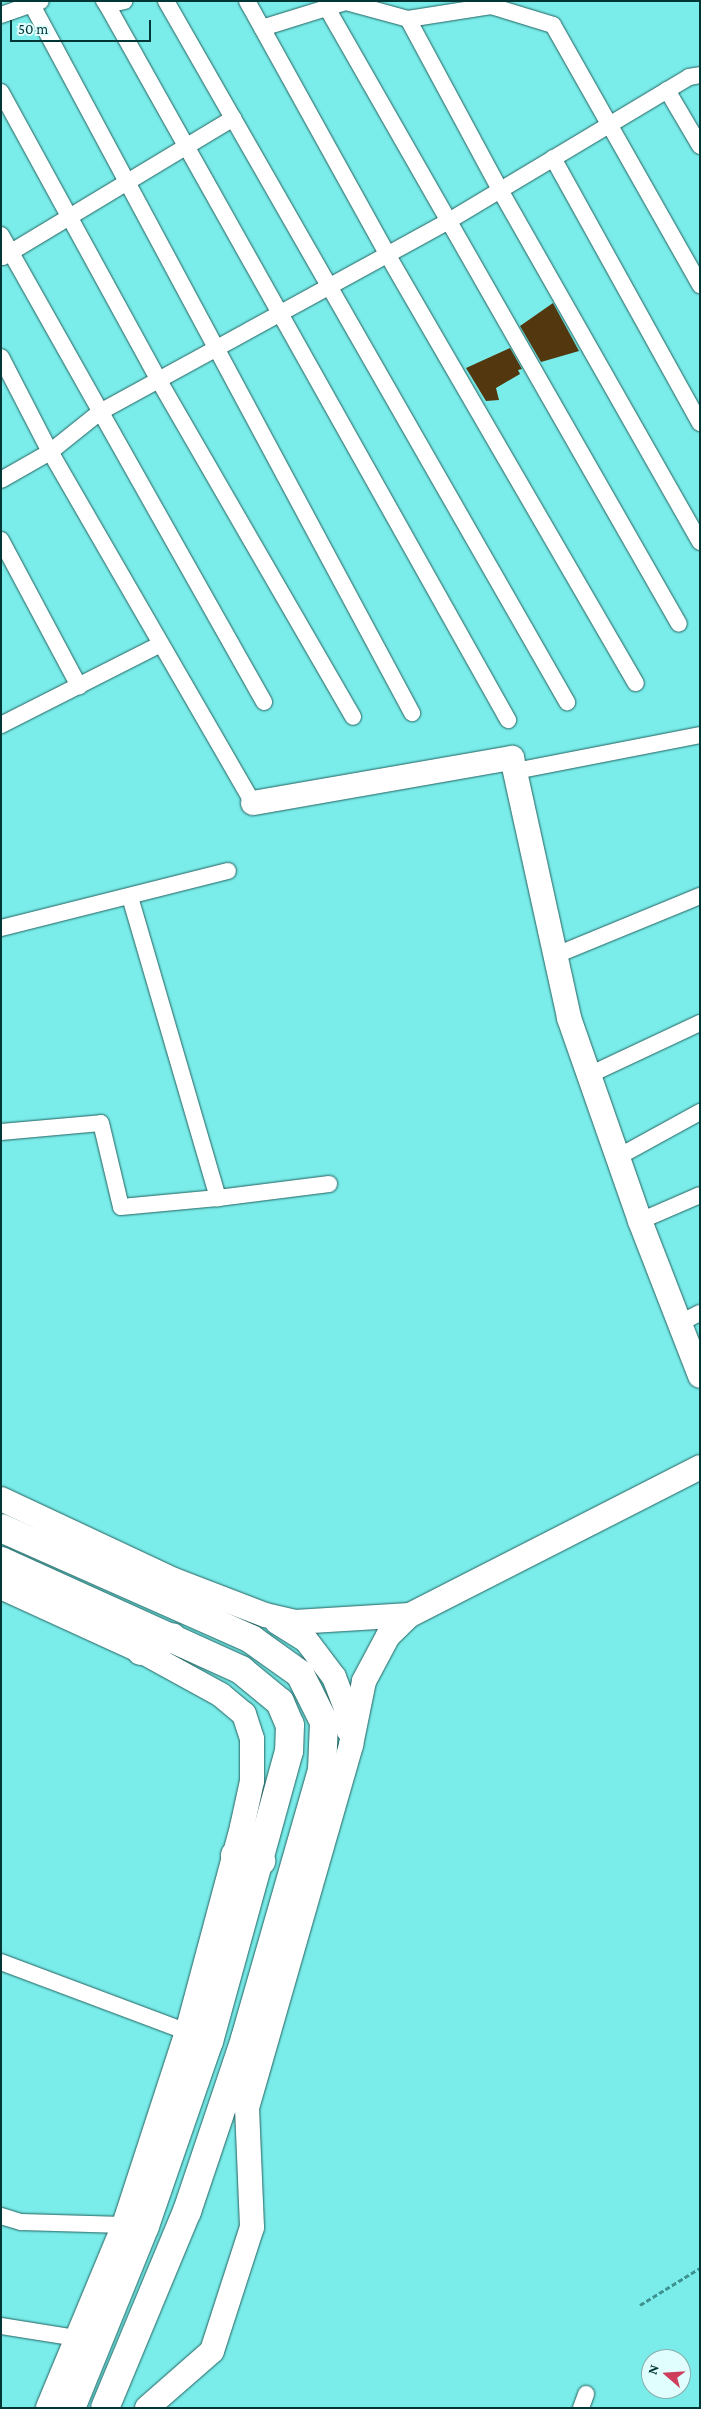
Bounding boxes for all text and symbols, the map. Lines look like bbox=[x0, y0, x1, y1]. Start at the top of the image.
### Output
scale bar bbox=[12, 10, 154, 42]
text: 50 m bbox=[18, 21, 48, 37]
north arrow bbox=[641, 2349, 691, 2399]
text: N bbox=[644, 2362, 662, 2377]

